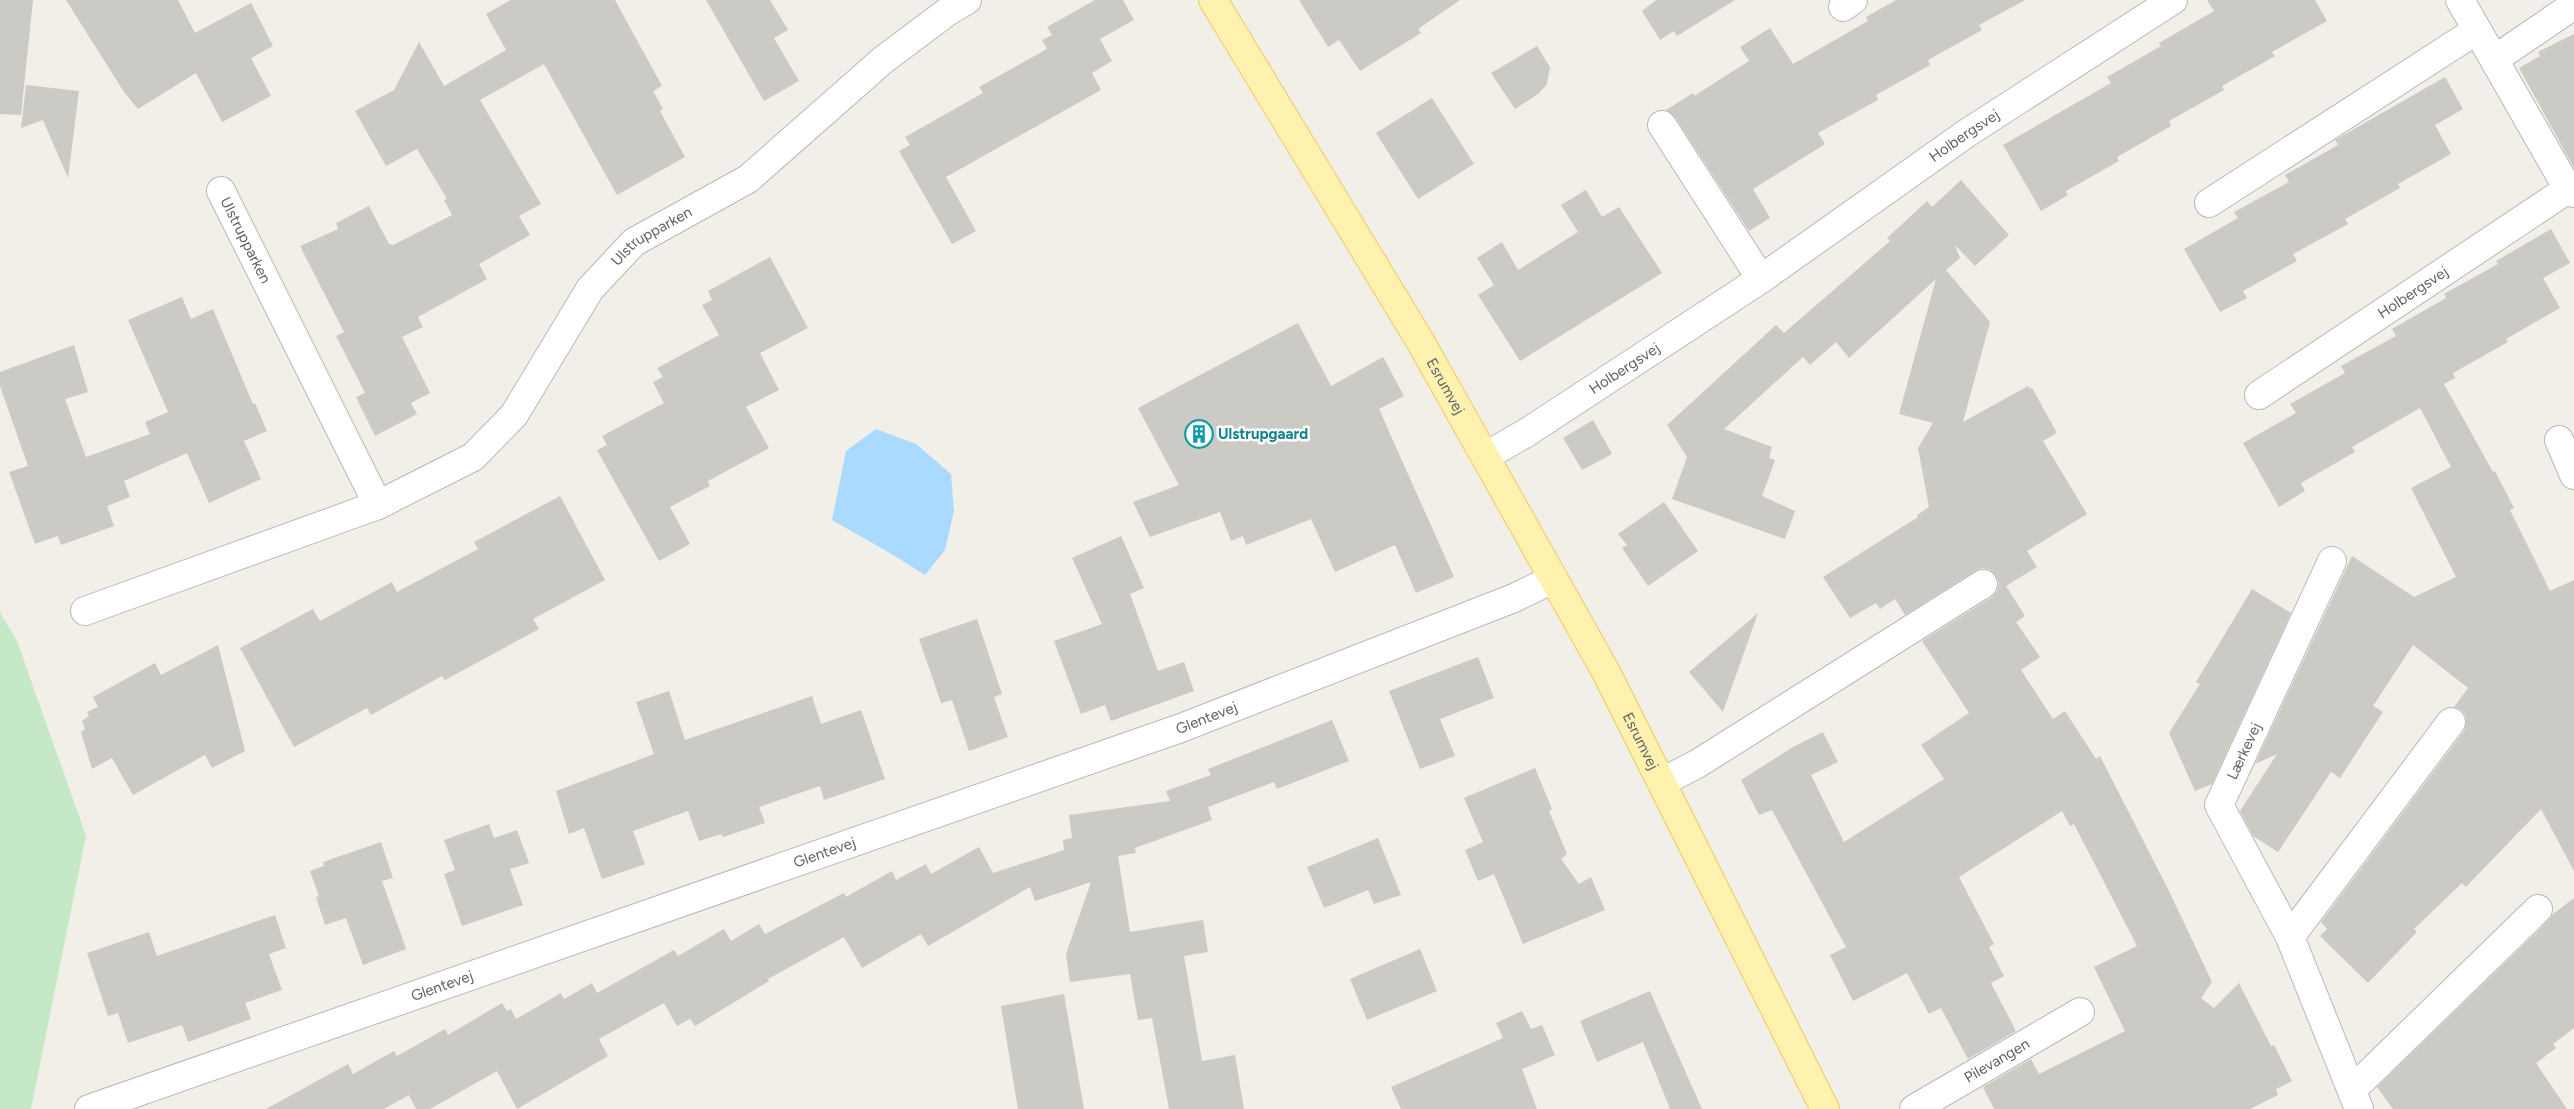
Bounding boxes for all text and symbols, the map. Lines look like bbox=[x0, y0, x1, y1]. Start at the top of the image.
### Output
street label: Holbergsvej bbox=[1926, 105, 2003, 166]
street label: Ulstrupparken bbox=[216, 194, 275, 286]
street label: Ulstrupparken bbox=[607, 203, 695, 270]
street label: Holbergsvej bbox=[2374, 262, 2452, 322]
street label: Holbergsvej bbox=[1586, 339, 1663, 398]
street label: Esrumvej bbox=[1423, 355, 1469, 418]
building icon: Ulstrupgaard bbox=[1184, 419, 1214, 449]
place label: Ulstrupgaard bbox=[1218, 425, 1308, 443]
street label: Glentevej bbox=[1173, 698, 1240, 738]
street label: Esrumvej bbox=[1619, 710, 1663, 773]
street label: Lærkevej bbox=[2223, 720, 2265, 782]
street label: Glentevej bbox=[791, 833, 858, 872]
street label: Glentevej bbox=[409, 967, 476, 1005]
street label: Pilevangen bbox=[1961, 1034, 2033, 1087]

